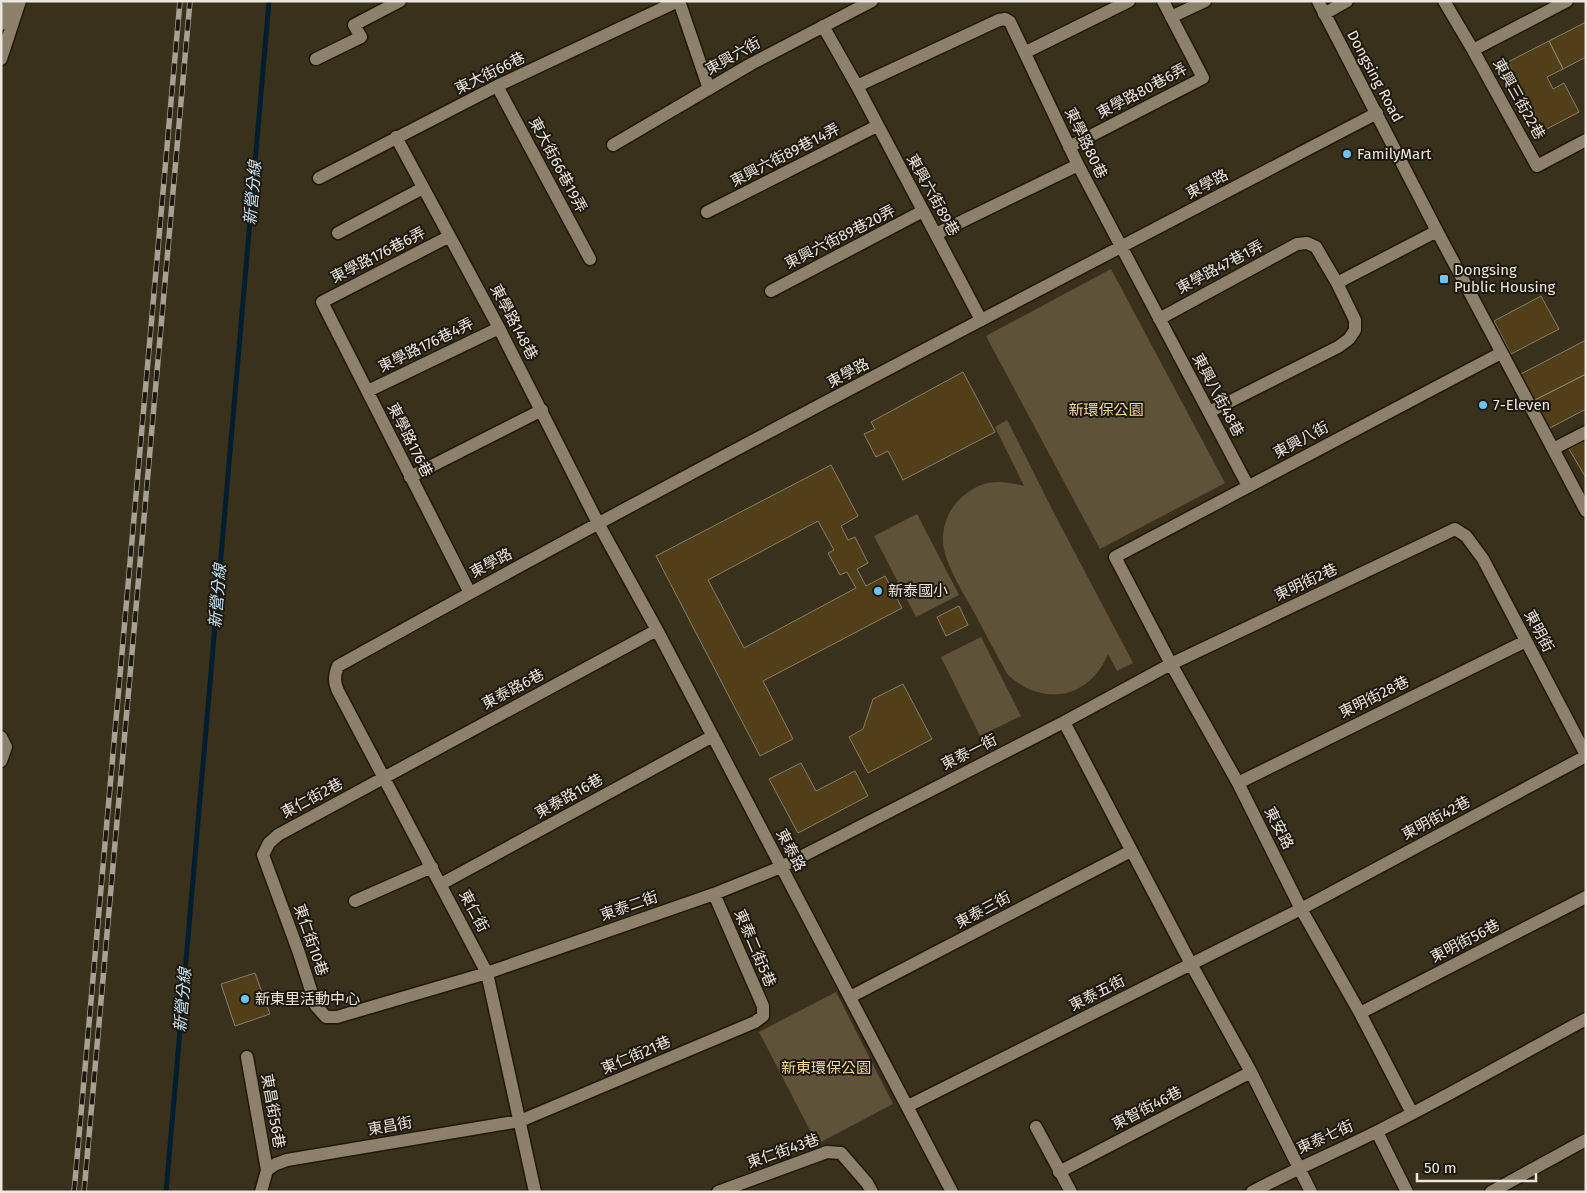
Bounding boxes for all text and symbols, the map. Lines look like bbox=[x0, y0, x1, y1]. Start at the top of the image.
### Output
street label: Dongsing Road bbox=[1343, 27, 1407, 125]
street label: 東興六街 bbox=[702, 34, 764, 78]
street label: 東大街66巷 bbox=[452, 48, 528, 98]
street label: 東興三街22巷 bbox=[1489, 55, 1549, 143]
street label: 東學路80巷6弄 bbox=[1094, 60, 1190, 122]
street label: 東學路80巷 bbox=[1061, 105, 1111, 181]
street label: 東大街66巷19弄 bbox=[525, 114, 591, 216]
street label: 東興六街89巷14弄 bbox=[727, 120, 843, 190]
place label: FamilyMart bbox=[1357, 145, 1432, 163]
marker: FamilyMart bbox=[1341, 148, 1353, 160]
street label: 東興六街89巷 bbox=[903, 151, 963, 239]
water label: 新營分線 bbox=[240, 158, 265, 226]
street label: 東學路 bbox=[1183, 165, 1231, 203]
street label: 東興六街89巷20弄 bbox=[782, 201, 898, 273]
street label: 東學路176巷6弄 bbox=[328, 223, 428, 287]
street label: 東學路47巷1弄 bbox=[1173, 237, 1267, 297]
place label: Dongsing Public Housing bbox=[1454, 261, 1555, 296]
marker: Dongsing Public Housing bbox=[1438, 273, 1450, 285]
street label: 東學路148巷 bbox=[487, 281, 541, 363]
street label: 東學路176巷4弄 bbox=[375, 314, 477, 376]
street label: 東興八街48巷 bbox=[1189, 350, 1247, 440]
street label: 東學路 bbox=[824, 354, 872, 392]
place label: 7-Eleven bbox=[1493, 396, 1550, 414]
marker: 7-Eleven bbox=[1477, 399, 1489, 411]
street label: 東學路176巷 bbox=[384, 400, 436, 480]
park label: 新環保公園 bbox=[1068, 401, 1144, 419]
street label: 東興八街 bbox=[1270, 418, 1332, 462]
street label: 東學路 bbox=[467, 544, 515, 582]
street label: 東明街2巷 bbox=[1272, 560, 1340, 604]
water label: 新營分線 bbox=[205, 561, 230, 629]
place label: 新泰國小 bbox=[888, 582, 948, 600]
marker: 新泰國小 bbox=[872, 585, 884, 597]
street label: 東明街 bbox=[1520, 607, 1558, 655]
street label: 東泰路6巷 bbox=[479, 665, 547, 713]
street label: 東明街28巷 bbox=[1336, 672, 1412, 722]
street label: 東泰一街 bbox=[938, 730, 1000, 774]
street label: 東泰路16巷 bbox=[532, 770, 606, 822]
street label: 東仁街2巷 bbox=[278, 774, 346, 822]
street label: 東明街42巷 bbox=[1399, 792, 1473, 844]
street label: 東安路 bbox=[1261, 804, 1297, 852]
street label: 東泰路 bbox=[772, 826, 810, 874]
street label: 東仁街 bbox=[455, 887, 493, 935]
street label: 東泰二街 bbox=[598, 888, 660, 924]
street label: 東泰三街 bbox=[952, 888, 1014, 932]
street label: 東仁街10巷 bbox=[290, 902, 332, 978]
street label: 東泰二街5巷 bbox=[731, 907, 779, 989]
street label: 東明街56巷 bbox=[1427, 916, 1503, 966]
water label: 新營分線 bbox=[170, 965, 195, 1033]
street label: 東泰五街 bbox=[1066, 971, 1128, 1015]
place label: 新東里活動中心 bbox=[255, 990, 360, 1008]
marker: 新東里活動中心 bbox=[239, 993, 251, 1005]
street label: 東仁街21巷 bbox=[599, 1032, 673, 1078]
park label: 新東環保公園 bbox=[781, 1059, 871, 1077]
street label: 東昌街56巷 bbox=[258, 1072, 288, 1150]
street label: 東智街46巷 bbox=[1109, 1083, 1185, 1133]
street label: 東昌街 bbox=[366, 1113, 414, 1139]
street label: 東泰七街 bbox=[1294, 1117, 1356, 1157]
street label: 東仁街43巷 bbox=[745, 1130, 821, 1172]
scale bar bbox=[1417, 1150, 1536, 1182]
text: 50 m bbox=[1424, 1159, 1457, 1177]

